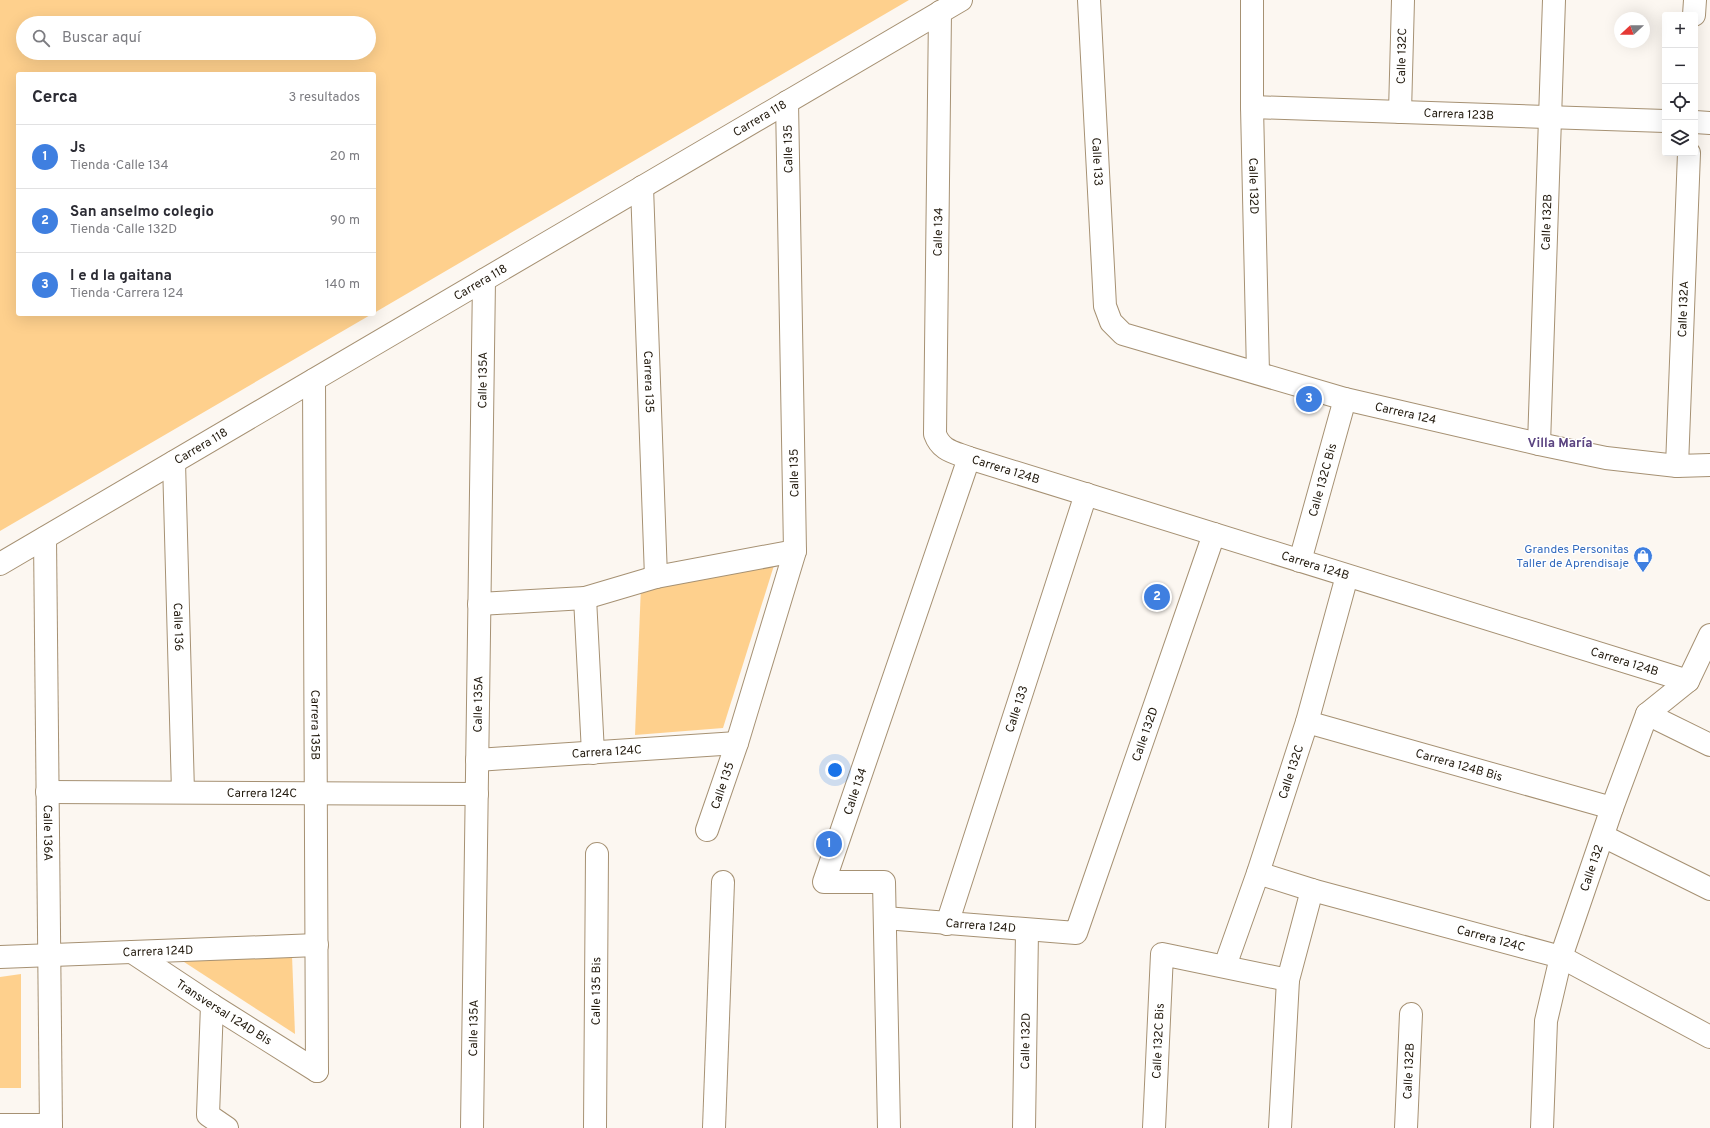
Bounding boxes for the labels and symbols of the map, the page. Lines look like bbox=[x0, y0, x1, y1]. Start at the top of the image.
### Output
north arrow bbox=[1614, 12, 1650, 48]
street label: Calle 132C bbox=[1394, 27, 1411, 84]
street label: Carrera 118 bbox=[731, 97, 790, 141]
street label: Carrera 123B bbox=[1423, 106, 1494, 124]
street label: Calle 135 bbox=[781, 124, 797, 174]
street label: Calle 133 bbox=[1087, 137, 1106, 187]
street label: Calle 132D bbox=[1244, 157, 1261, 215]
street label: Calle 132B bbox=[1539, 194, 1556, 251]
street label: Calle 134 bbox=[931, 207, 947, 257]
street label: Carrera 118 bbox=[451, 261, 511, 305]
street label: Calle 132A bbox=[1675, 281, 1693, 338]
street label: Carrera 135 bbox=[639, 350, 657, 413]
street label: Calle 135A bbox=[475, 352, 492, 409]
pin: 3 bbox=[1296, 384, 1322, 414]
street label: Carrera 124 bbox=[1373, 399, 1438, 429]
street label: Carrera 118 bbox=[172, 425, 231, 469]
district label: Villa María bbox=[1528, 436, 1592, 452]
street label: Calle 132C Bis bbox=[1306, 442, 1341, 519]
street label: Calle 135 bbox=[787, 448, 803, 498]
street label: Carrera 124B bbox=[969, 452, 1042, 488]
place label: Grandes Personitas Taller de Aprendisaje bbox=[1516, 542, 1629, 572]
shop icon: Grandes Personitas Taller de Aprendisaje bbox=[1632, 545, 1654, 573]
street label: Carrera 124B bbox=[1279, 548, 1351, 584]
pin: 2 bbox=[1144, 582, 1170, 612]
street label: Calle 136 bbox=[169, 602, 186, 651]
street label: Carrera 124B bbox=[1588, 644, 1660, 680]
street label: Calle 135A bbox=[471, 676, 487, 733]
street label: Calle 133 bbox=[1002, 684, 1033, 735]
street label: Carrera 135B bbox=[306, 690, 323, 760]
street label: Calle 132D bbox=[1129, 705, 1163, 764]
street label: Carrera 124C bbox=[571, 742, 643, 763]
street label: Calle 132C bbox=[1275, 743, 1308, 801]
street label: Carrera 124B Bis bbox=[1413, 746, 1504, 786]
street label: Calle 135 bbox=[708, 760, 739, 812]
your location bbox=[825, 760, 845, 780]
street label: Calle 134 bbox=[841, 766, 871, 817]
street label: Carrera 124C bbox=[227, 786, 297, 802]
street label: Calle 136A bbox=[39, 805, 55, 861]
pin: 1 bbox=[816, 829, 842, 859]
street label: Calle 132 bbox=[1577, 843, 1608, 894]
street label: Carrera 124D bbox=[945, 916, 1017, 937]
street label: Carrera 124C bbox=[1455, 922, 1527, 956]
street label: Carrera 124D bbox=[122, 943, 194, 961]
street label: Calle 135 Bis bbox=[589, 957, 605, 1025]
street label: Transversal 124D Bis bbox=[173, 976, 275, 1050]
street label: Calle 135A bbox=[466, 1000, 483, 1057]
street label: Calle 132C Bis bbox=[1149, 1003, 1169, 1079]
street label: Calle 132D bbox=[1018, 1013, 1035, 1069]
street label: Calle 132B bbox=[1400, 1042, 1419, 1100]

